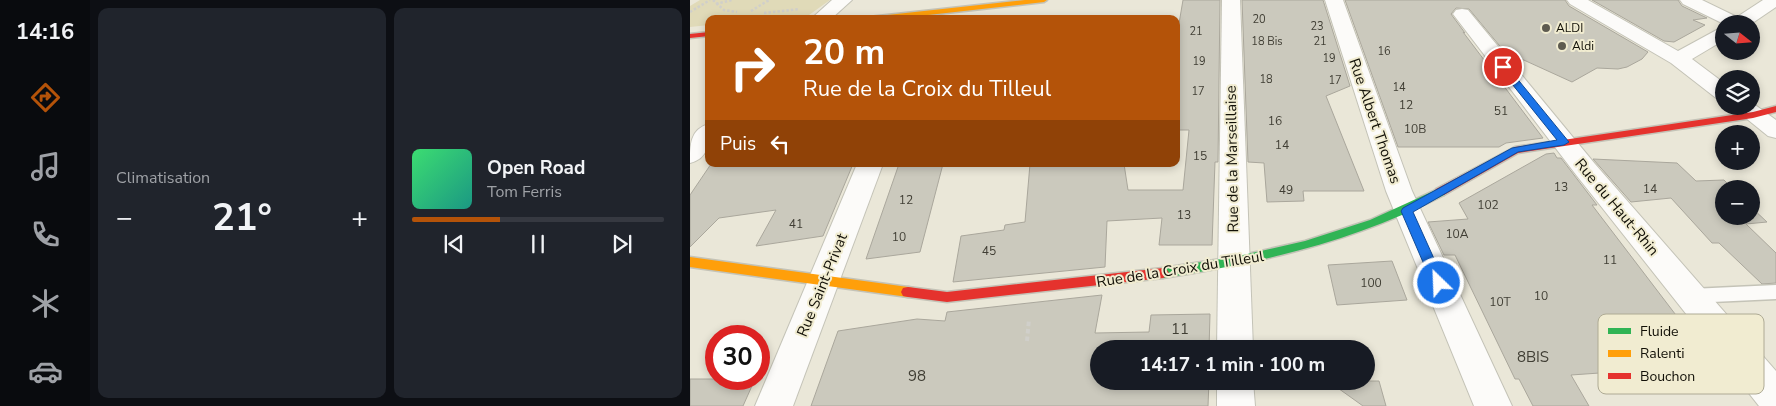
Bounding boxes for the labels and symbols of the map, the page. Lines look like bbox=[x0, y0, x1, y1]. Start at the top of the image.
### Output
house number: 20 bbox=[1252, 12, 1266, 27]
north arrow bbox=[1715, 15, 1760, 60]
house number: 23 bbox=[1310, 19, 1324, 34]
place label: ALDI bbox=[1556, 20, 1583, 36]
marker: ALDI bbox=[1540, 22, 1552, 34]
house number: 21 bbox=[1189, 24, 1203, 39]
house number: 18 Bis bbox=[1251, 34, 1283, 49]
house number: 21 bbox=[1313, 34, 1327, 49]
place label: Aldi bbox=[1572, 38, 1594, 54]
marker: Aldi bbox=[1556, 40, 1568, 52]
house number: 16 bbox=[1377, 44, 1391, 59]
pin bbox=[1482, 46, 1524, 88]
house number: 19 bbox=[1322, 51, 1336, 66]
house number: 19 bbox=[1192, 54, 1206, 69]
street label: Rue Albert Thomas bbox=[1344, 56, 1406, 186]
house number: 18 bbox=[1259, 72, 1273, 87]
house number: 17 bbox=[1328, 73, 1342, 88]
house number: 14 bbox=[1392, 80, 1406, 95]
house number: 17 bbox=[1191, 84, 1205, 99]
street label: Rue de la Marseillaise bbox=[1221, 85, 1243, 233]
house number: 12 bbox=[1399, 97, 1413, 113]
house number: 51 bbox=[1494, 103, 1508, 119]
house number: 16 bbox=[1268, 113, 1282, 129]
house number: 10B bbox=[1404, 121, 1426, 137]
house number: 14 bbox=[1275, 137, 1289, 153]
house number: 15 bbox=[1193, 148, 1207, 164]
street label: Rue du Haut-Rhin bbox=[1570, 154, 1664, 260]
house number: 13 bbox=[1554, 179, 1568, 195]
house number: 14 bbox=[1643, 181, 1657, 197]
house number: 49 bbox=[1279, 182, 1293, 198]
house number: 12 bbox=[899, 192, 913, 208]
house number: 102 bbox=[1477, 197, 1499, 213]
house number: 13 bbox=[1177, 207, 1191, 223]
house number: 41 bbox=[789, 216, 803, 232]
house number: 10A bbox=[1445, 226, 1469, 242]
house number: 10 bbox=[892, 229, 906, 245]
street label: Rue Saint-Privat bbox=[792, 230, 852, 340]
house number: 45 bbox=[982, 243, 996, 259]
street label: Rue de la Croix du Tilleul bbox=[1095, 246, 1266, 292]
house number: 11 bbox=[1603, 252, 1617, 268]
position arrow bbox=[1412, 256, 1464, 308]
house number: 100 bbox=[1360, 275, 1382, 291]
house number: 10 bbox=[1534, 288, 1548, 304]
house number: 10T bbox=[1489, 294, 1512, 310]
legend bbox=[1598, 314, 1764, 394]
house number: 11 bbox=[1171, 319, 1189, 339]
text: Fluide bbox=[1640, 322, 1679, 341]
speed limit sign: 30 bbox=[705, 325, 770, 390]
text: Ralenti bbox=[1640, 344, 1684, 363]
house number: 8BIS bbox=[1517, 347, 1549, 367]
house number: 98 bbox=[908, 366, 926, 386]
text: Bouchon bbox=[1640, 367, 1695, 386]

